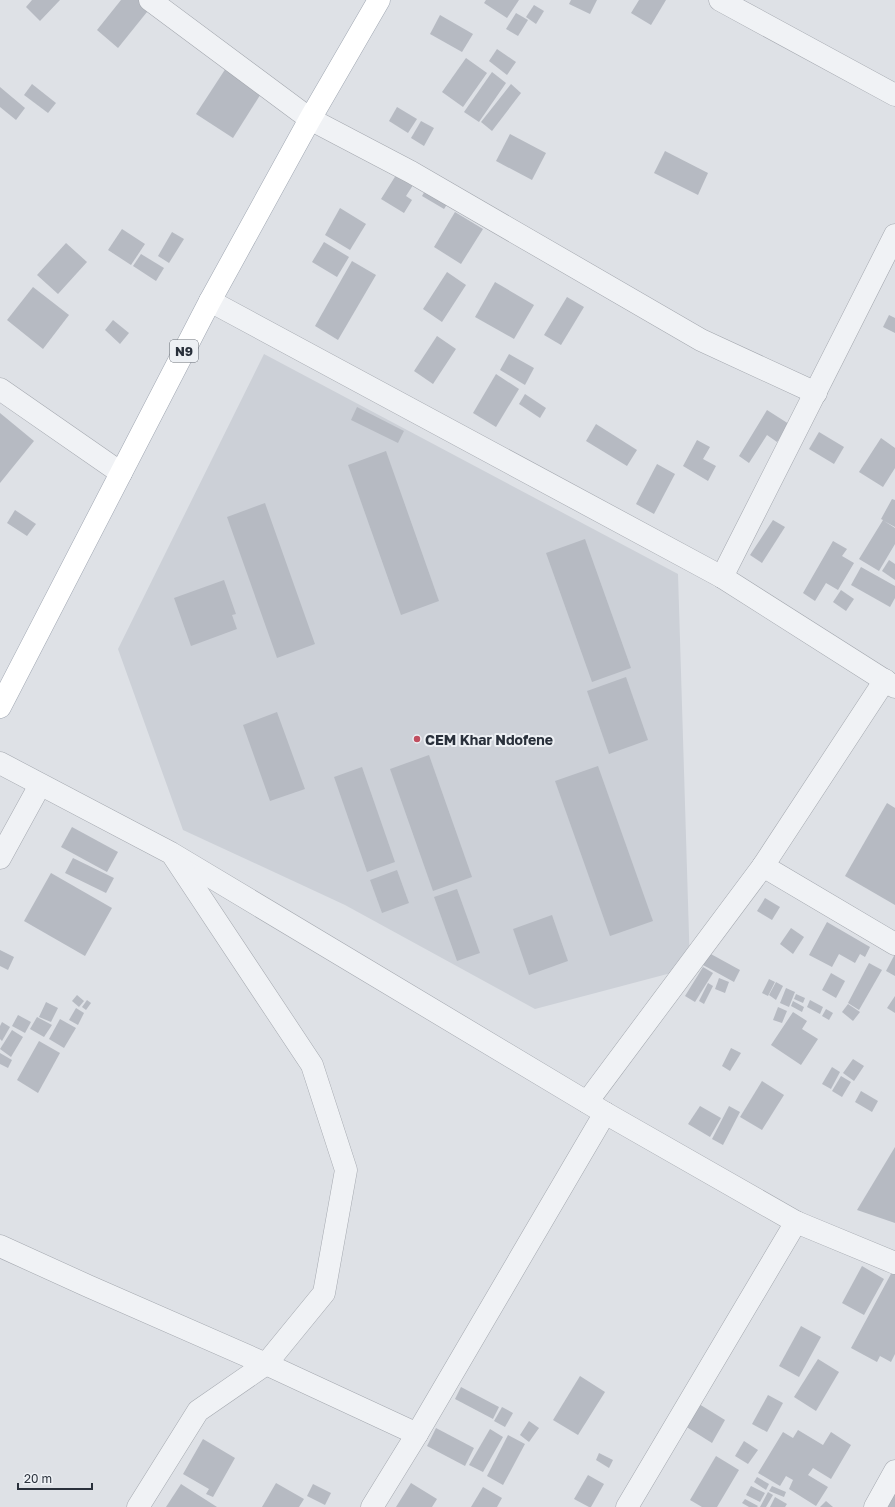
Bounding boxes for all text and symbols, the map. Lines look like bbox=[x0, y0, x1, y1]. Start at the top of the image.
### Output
road number: N9 bbox=[170, 340, 198, 362]
place label: CEM Khar Ndofene bbox=[425, 731, 553, 748]
marker: CEM Khar Ndofene bbox=[412, 734, 422, 744]
scale bar bbox=[18, 1465, 92, 1491]
text: 20 m bbox=[24, 1471, 52, 1486]

